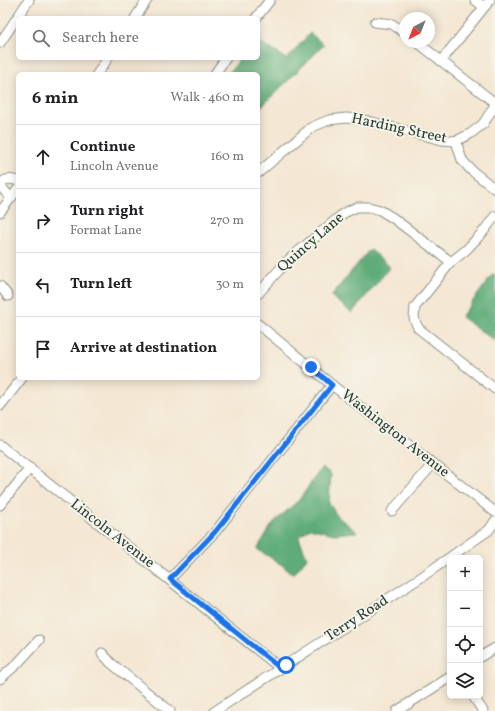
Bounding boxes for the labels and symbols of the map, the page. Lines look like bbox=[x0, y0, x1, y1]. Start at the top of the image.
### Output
north arrow bbox=[399, 12, 435, 48]
street label: Harding Street bbox=[349, 109, 449, 149]
street label: Quincy Lane bbox=[273, 208, 349, 278]
route end bbox=[302, 358, 320, 376]
street label: Washington Avenue bbox=[336, 385, 454, 483]
street label: Lincoln Avenue bbox=[65, 494, 159, 574]
street label: Terry Road bbox=[321, 591, 393, 647]
route start bbox=[277, 656, 295, 674]

